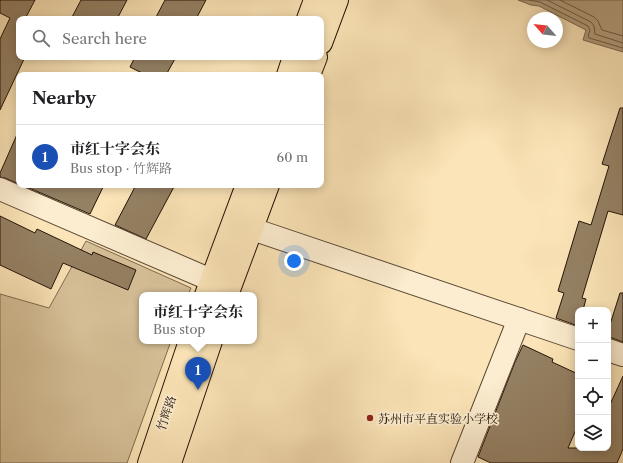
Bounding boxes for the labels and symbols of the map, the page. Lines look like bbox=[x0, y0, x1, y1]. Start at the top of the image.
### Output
north arrow bbox=[527, 12, 563, 48]
your location bbox=[284, 251, 304, 271]
pin: 1 bbox=[185, 357, 211, 390]
street label: 竹辉路 bbox=[153, 394, 179, 432]
place label: 苏州市平直实验小学校 bbox=[378, 411, 498, 426]
marker: 苏州市平直实验小学校 bbox=[365, 413, 375, 423]

